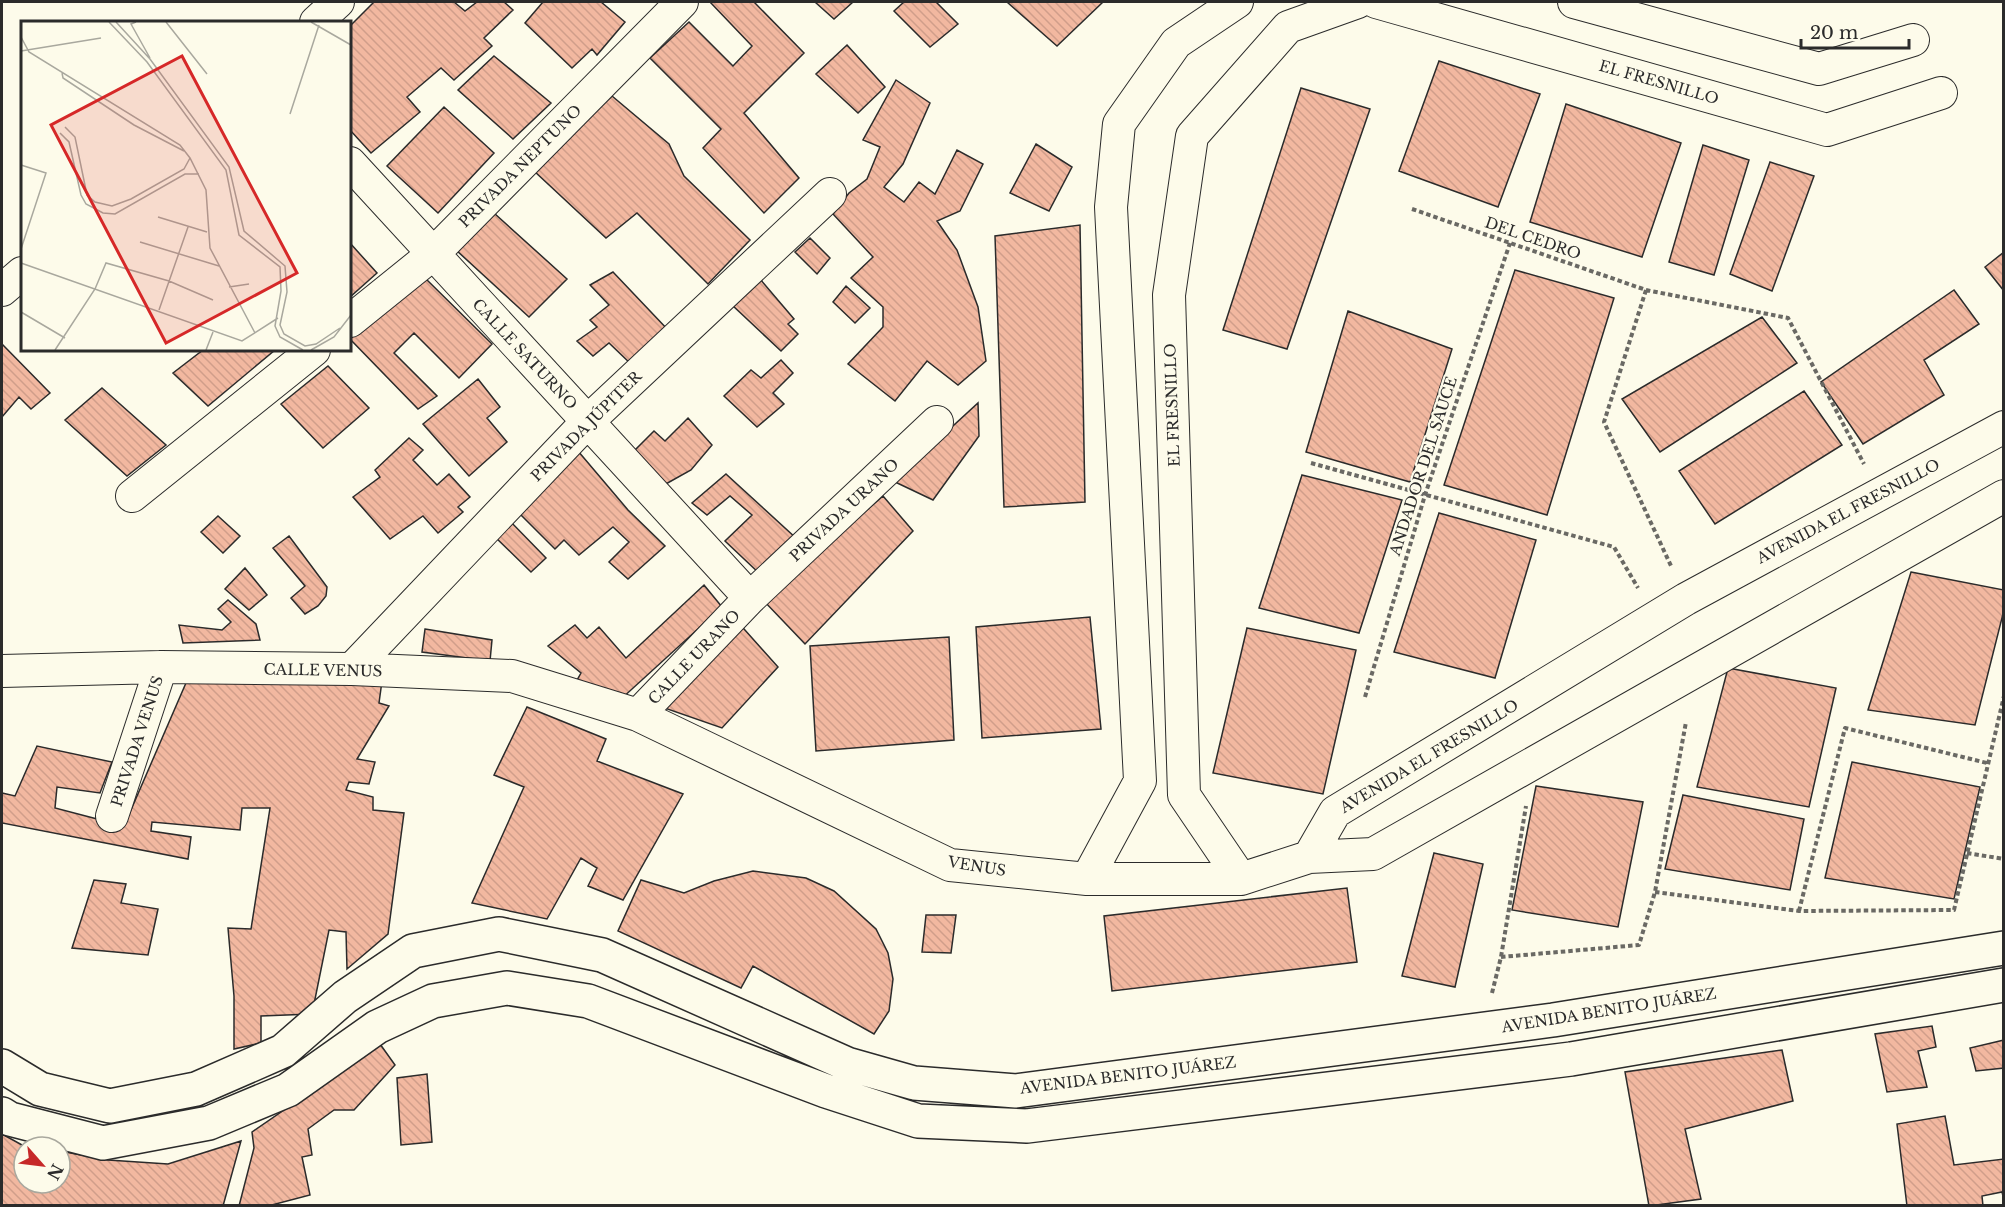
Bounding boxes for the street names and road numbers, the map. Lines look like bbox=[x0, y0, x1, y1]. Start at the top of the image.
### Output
street label: EL FRESNILLO bbox=[1597, 56, 1721, 108]
street label: PRIVADA NEPTUNO bbox=[455, 101, 585, 231]
street label: DEL CEDRO bbox=[1482, 213, 1584, 263]
street label: CALLE SATURNO bbox=[469, 295, 581, 413]
street label: EL FRESNILLO bbox=[1160, 343, 1184, 467]
street label: PRIVADA JÚPITER bbox=[527, 366, 646, 485]
street label: ANDADOR DEL SAUCE bbox=[1385, 374, 1461, 559]
street label: PRIVADA URANO bbox=[785, 454, 903, 566]
street label: AVENIDA EL FRESNILLO bbox=[1752, 455, 1943, 568]
street label: CALLE URANO bbox=[644, 606, 744, 708]
street label: CALLE VENUS bbox=[263, 659, 383, 681]
street label: PRIVADA VENUS bbox=[107, 673, 167, 809]
street label: AVENIDA EL FRESNILLO bbox=[1336, 695, 1522, 817]
street label: VENUS bbox=[946, 852, 1007, 880]
street label: AVENIDA BENITO JUÁREZ bbox=[1499, 984, 1718, 1037]
street label: AVENIDA BENITO JUÁREZ bbox=[1018, 1052, 1237, 1098]

